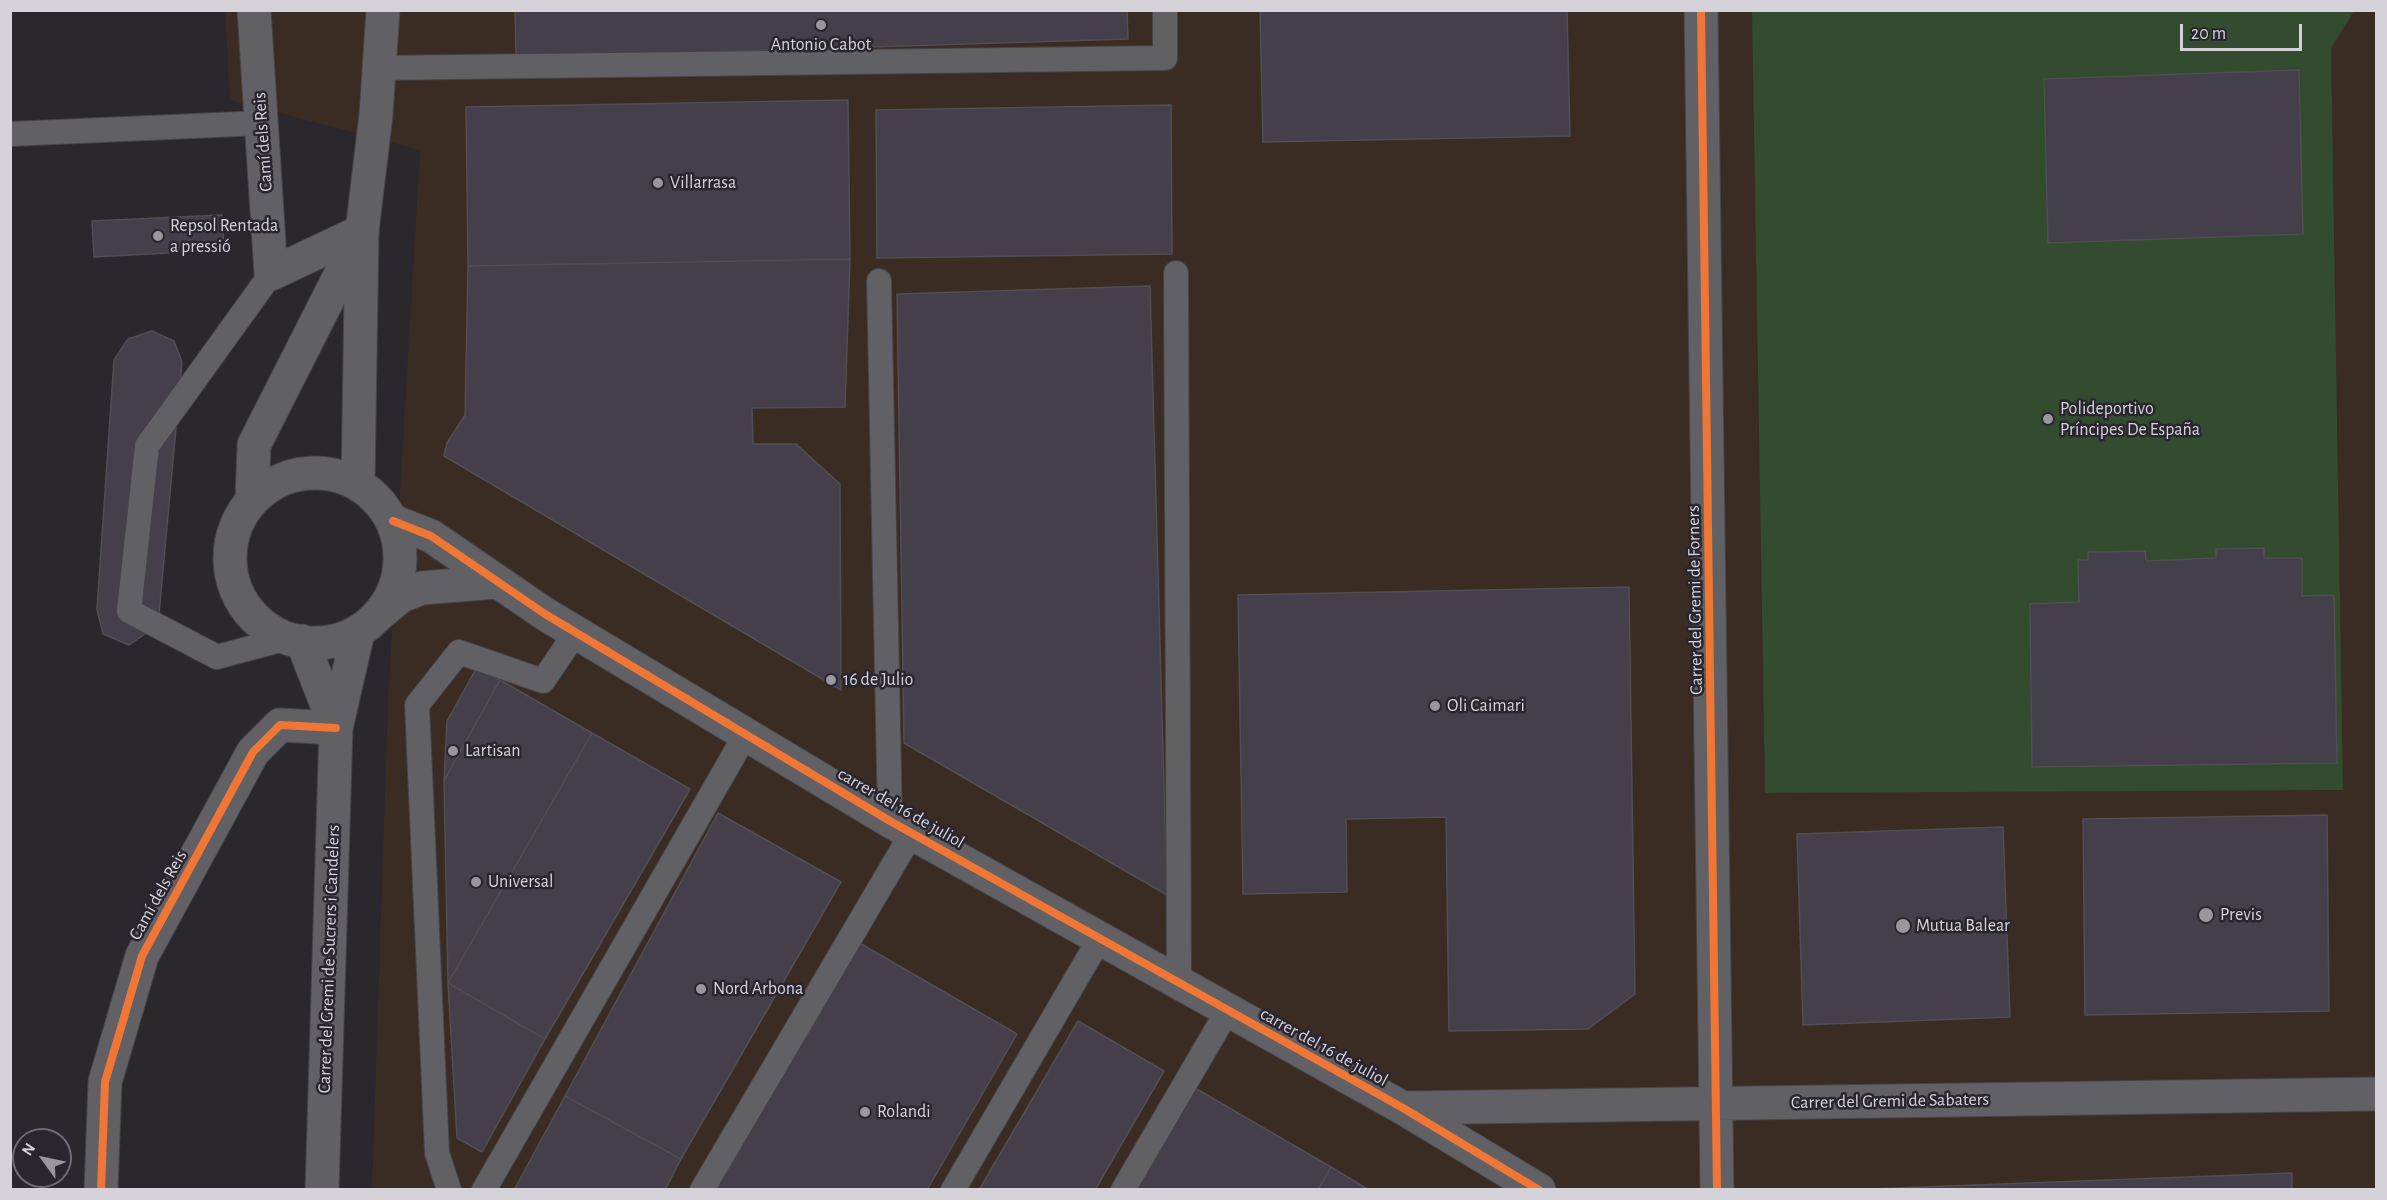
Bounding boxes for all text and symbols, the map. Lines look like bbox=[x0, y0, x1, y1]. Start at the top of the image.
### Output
scale bar bbox=[2183, 12, 2304, 50]
marker: Antonio Cabot bbox=[814, 18, 828, 32]
text: 20 m bbox=[2191, 25, 2226, 43]
place label: Antonio Cabot bbox=[771, 34, 871, 56]
street label: Camí dels Reis bbox=[249, 92, 277, 192]
place label: Villarrasa bbox=[670, 172, 736, 194]
marker: Villarrasa bbox=[651, 176, 665, 190]
place label: Repsol Rentada a pressió bbox=[170, 215, 278, 258]
marker: Repsol Rentada a pressió bbox=[151, 229, 165, 243]
place label: Polideportivo Príncipes De España bbox=[2060, 398, 2200, 440]
marker: Polideportivo Príncipes De España bbox=[2041, 412, 2055, 426]
street label: Carrer del Gremi de Forners bbox=[1683, 505, 1707, 695]
place label: 16 de Julio bbox=[843, 669, 913, 691]
marker: 16 de Julio bbox=[824, 673, 838, 687]
place label: Oli Caimari bbox=[1447, 695, 1525, 717]
marker: Oli Caimari bbox=[1428, 699, 1442, 713]
place label: Lartisan bbox=[465, 740, 521, 762]
marker: Lartisan bbox=[446, 744, 460, 758]
street label: carrer del 16 de juliol bbox=[834, 763, 968, 853]
street label: Carrer del Gremi de Sucrers i Candelers bbox=[314, 824, 344, 1094]
street label: Camí dels Reis bbox=[124, 846, 192, 944]
place label: Universal bbox=[488, 871, 553, 893]
marker: Universal bbox=[469, 875, 483, 889]
place label: Previs bbox=[2220, 904, 2262, 926]
marker: Previs bbox=[2197, 906, 2215, 924]
place label: Mutua Balear bbox=[1916, 915, 2010, 937]
marker: Mutua Balear bbox=[1894, 917, 1912, 935]
place label: Nord Arbona bbox=[713, 978, 803, 1000]
marker: Nord Arbona bbox=[694, 982, 708, 996]
street label: carrer del 16 de juliol bbox=[1256, 1003, 1392, 1091]
street label: Carrer del Gremi de Sabaters bbox=[1791, 1088, 1989, 1114]
place label: Rolandi bbox=[877, 1101, 931, 1123]
marker: Rolandi bbox=[858, 1105, 872, 1119]
north arrow bbox=[12, 1128, 72, 1188]
text: N bbox=[19, 1140, 38, 1158]

